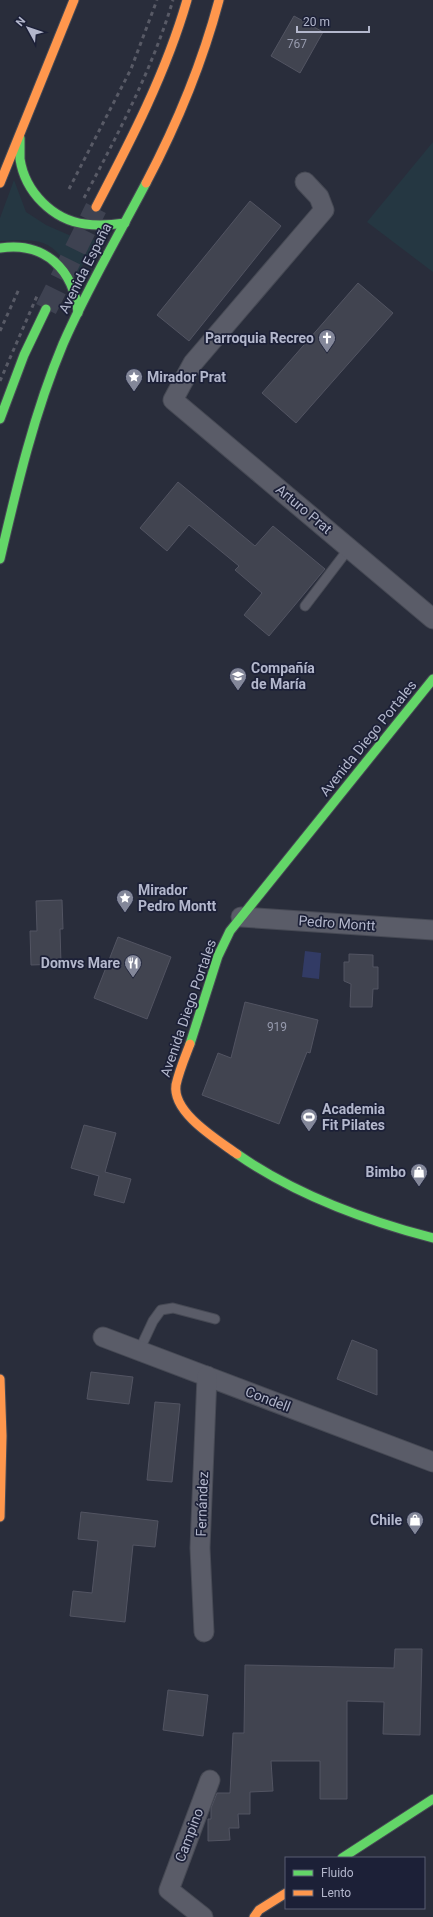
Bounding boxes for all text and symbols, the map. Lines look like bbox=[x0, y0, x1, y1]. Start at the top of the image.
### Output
north arrow bbox=[8, 8, 48, 48]
scale bar bbox=[297, 8, 369, 34]
text: N bbox=[13, 15, 28, 29]
text: 20 m bbox=[303, 15, 330, 29]
house number: 767 bbox=[287, 37, 307, 51]
street label: Avenida España bbox=[55, 220, 115, 316]
church icon: Parroquia Recreo bbox=[317, 328, 337, 353]
place label: Parroquia Recreo bbox=[205, 330, 314, 346]
place icon: Mirador Prat bbox=[124, 367, 144, 392]
place label: Mirador Prat bbox=[147, 369, 226, 385]
street label: Arturo Prat bbox=[273, 481, 336, 537]
place label: Compañía de María bbox=[251, 660, 315, 692]
school or university icon: Compañía de María bbox=[228, 666, 248, 691]
street label: Avenida Diego Portales bbox=[316, 677, 420, 799]
place label: Mirador Pedro Montt bbox=[138, 882, 216, 914]
place icon: Mirador Pedro Montt bbox=[115, 888, 135, 913]
street label: Pedro Montt bbox=[298, 912, 376, 934]
street label: Avenida Diego Portales bbox=[157, 937, 219, 1079]
restaurant icon: Domvs Mare bbox=[123, 953, 143, 978]
place label: Domvs Mare bbox=[41, 955, 120, 971]
house number: 919 bbox=[267, 1020, 287, 1034]
place label: Academia Fit Pilates bbox=[322, 1101, 385, 1133]
sports icon: Academia Fit Pilates bbox=[299, 1107, 319, 1132]
shop icon: Bimbo bbox=[409, 1162, 429, 1187]
place label: Bimbo bbox=[365, 1164, 406, 1180]
street label: Condell bbox=[243, 1383, 293, 1415]
street label: Fernández bbox=[193, 1471, 211, 1537]
shop icon: Chile bbox=[405, 1510, 425, 1535]
place label: Chile bbox=[370, 1512, 402, 1528]
street label: Campino bbox=[171, 1806, 207, 1864]
legend bbox=[285, 1857, 425, 1909]
text: Fluido bbox=[321, 1866, 354, 1880]
text: Lento bbox=[321, 1886, 351, 1900]

